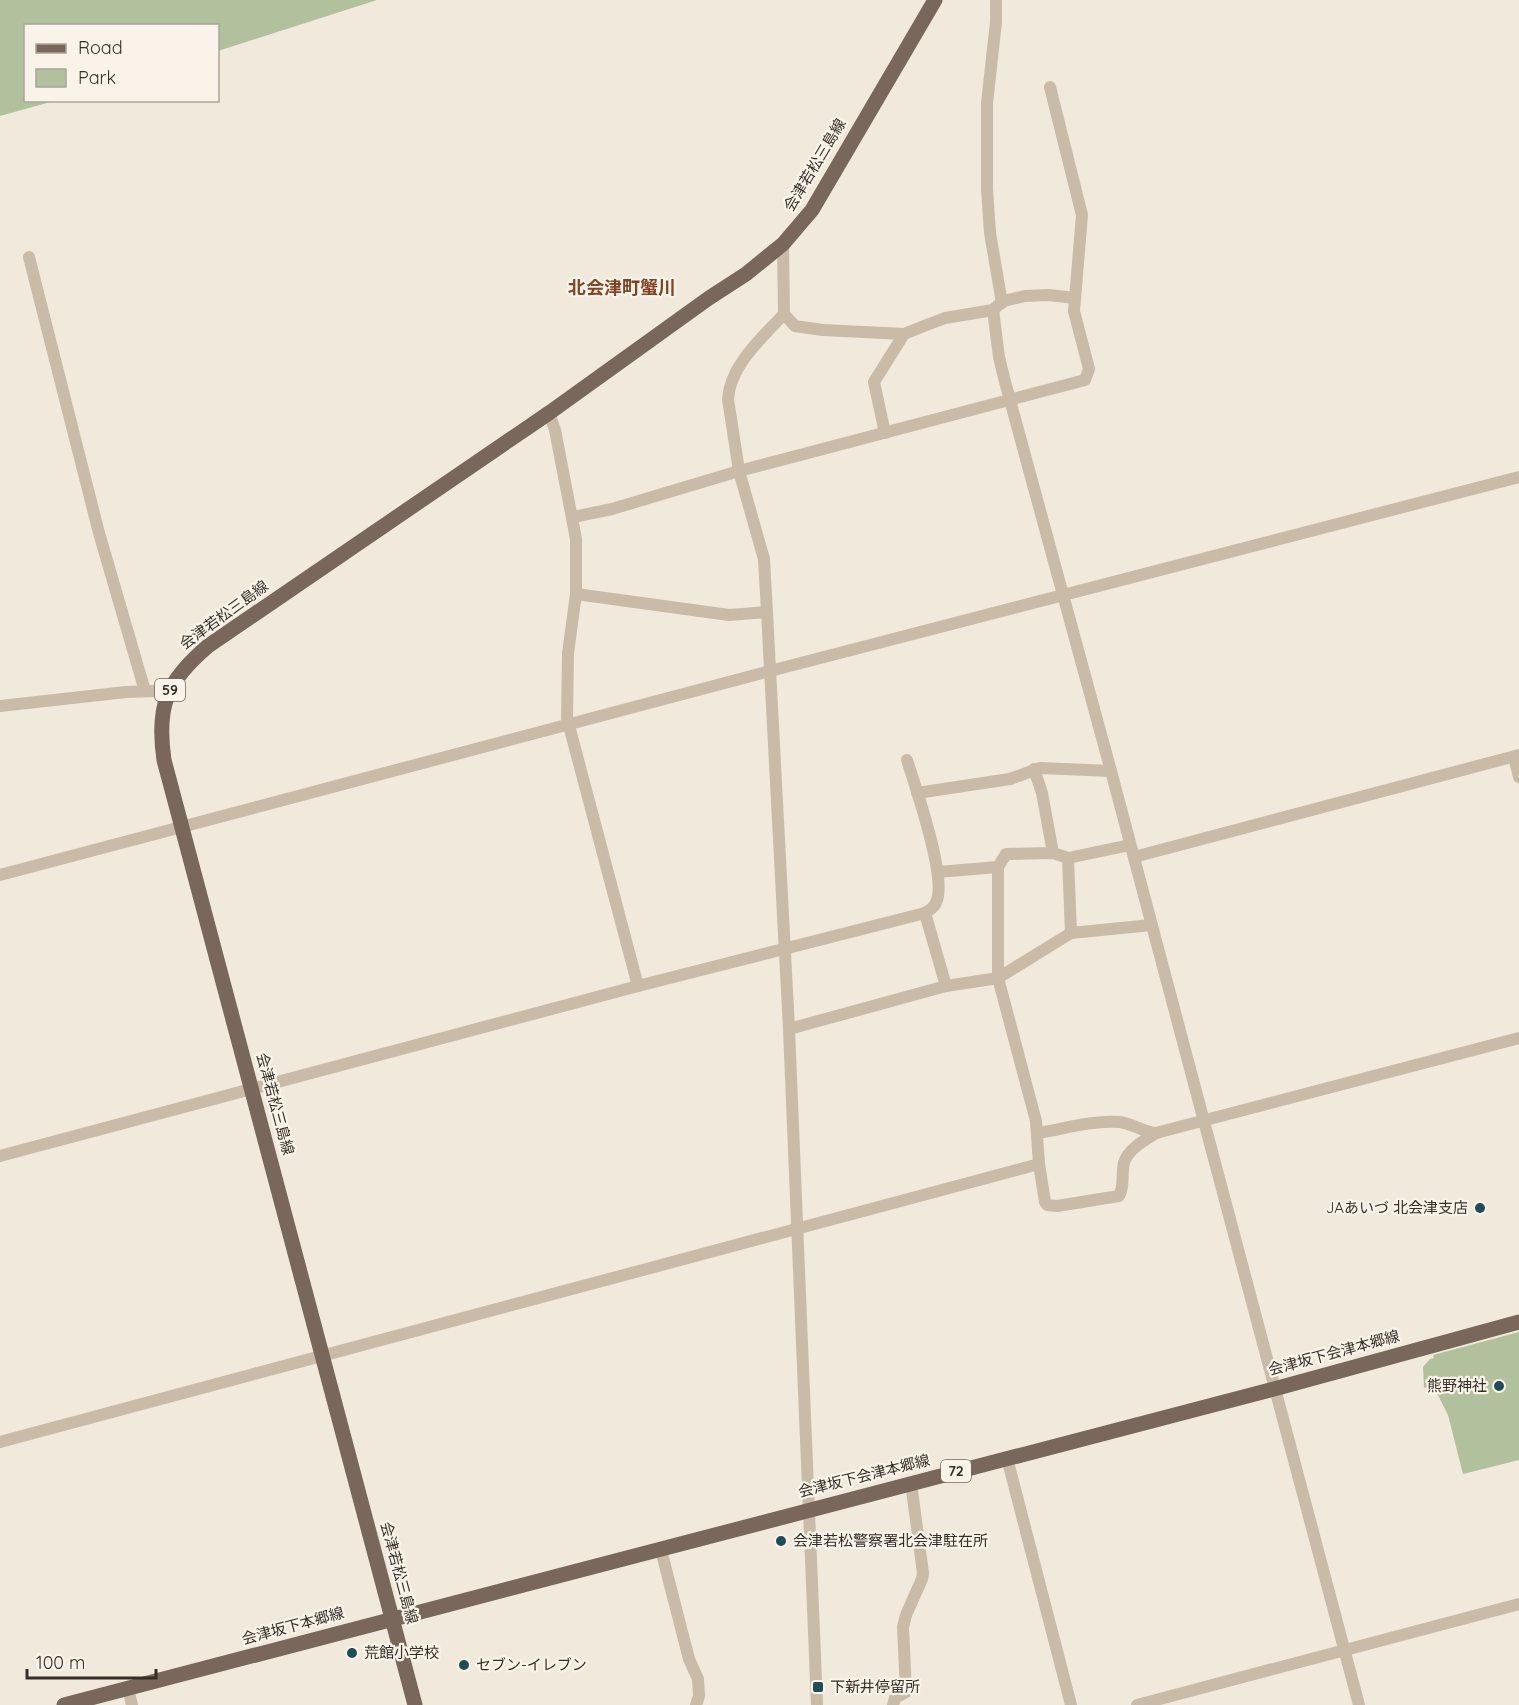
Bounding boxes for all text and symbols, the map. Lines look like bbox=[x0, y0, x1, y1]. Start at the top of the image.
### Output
legend bbox=[24, 24, 219, 102]
text: Road bbox=[78, 36, 123, 59]
text: Park bbox=[78, 66, 116, 89]
street label: 会津若松三島線 bbox=[779, 115, 850, 215]
district label: 北会津町蟹川 bbox=[568, 276, 676, 299]
street label: 会津若松三島線 bbox=[176, 576, 272, 653]
road number: 59 bbox=[155, 679, 185, 701]
street label: 会津若松三島線 bbox=[253, 1051, 298, 1157]
place label: JAあいづ 北会津支店 bbox=[1326, 1198, 1468, 1217]
marker: JAあいづ 北会津支店 bbox=[1473, 1201, 1487, 1215]
street label: 会津坂下会津本郷線 bbox=[1266, 1326, 1402, 1379]
place label: 熊野神社 bbox=[1427, 1376, 1487, 1395]
marker: 熊野神社 bbox=[1492, 1379, 1506, 1393]
street label: 会津坂下会津本郷線 bbox=[796, 1450, 932, 1501]
road number: 72 bbox=[941, 1460, 971, 1482]
street label: 会津若松三島線 bbox=[377, 1520, 422, 1626]
place label: 会津若松警察署北会津駐在所 bbox=[793, 1531, 988, 1550]
marker: 会津若松警察署北会津駐在所 bbox=[774, 1534, 788, 1548]
street label: 会津坂下本郷線 bbox=[240, 1603, 346, 1648]
scale bar bbox=[27, 1642, 156, 1680]
place label: 荒館小学校 bbox=[364, 1643, 439, 1662]
marker: 荒館小学校 bbox=[345, 1646, 359, 1660]
text: 100 m bbox=[36, 1651, 85, 1674]
place label: セブン-イレブン bbox=[476, 1655, 587, 1674]
marker: セブン-イレブン bbox=[457, 1658, 471, 1672]
place label: 下新井停留所 bbox=[830, 1677, 920, 1696]
marker: 下新井停留所 bbox=[811, 1680, 825, 1694]

